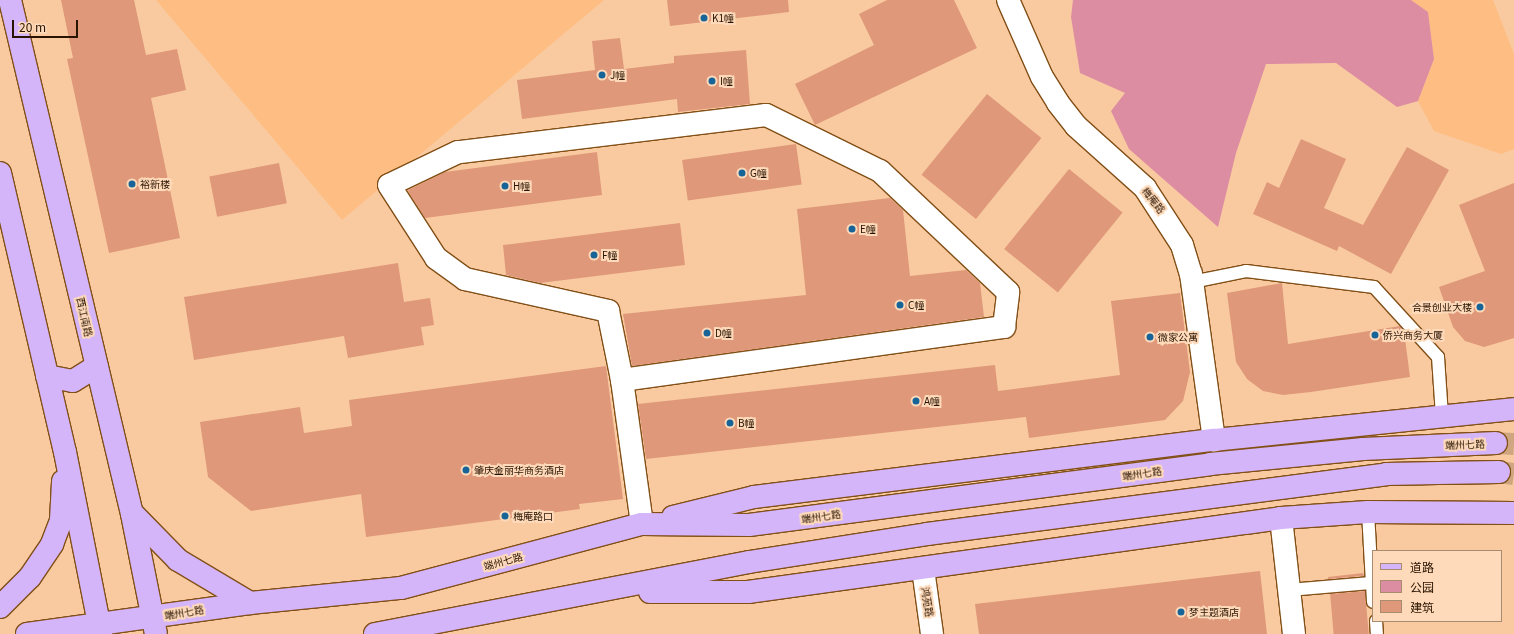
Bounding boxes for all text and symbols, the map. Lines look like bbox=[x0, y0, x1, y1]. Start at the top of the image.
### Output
scale bar bbox=[14, 12, 80, 38]
place label: K1幢 bbox=[712, 12, 734, 24]
marker: K1幢 bbox=[699, 13, 709, 23]
text: 20 m bbox=[19, 18, 46, 35]
place label: J幢 bbox=[610, 69, 625, 81]
marker: J幢 bbox=[597, 70, 607, 80]
place label: I幢 bbox=[720, 75, 733, 87]
marker: I幢 bbox=[707, 76, 717, 86]
place label: G幢 bbox=[750, 167, 767, 179]
marker: G幢 bbox=[737, 168, 747, 178]
place label: 裕新楼 bbox=[140, 178, 170, 190]
marker: 裕新楼 bbox=[127, 179, 137, 189]
place label: H幢 bbox=[513, 180, 530, 192]
marker: H幢 bbox=[500, 181, 510, 191]
street label: 梅庵路 bbox=[1140, 184, 1168, 216]
place label: E幢 bbox=[860, 223, 876, 235]
marker: E幢 bbox=[847, 224, 857, 234]
place label: F幢 bbox=[602, 249, 618, 261]
marker: F幢 bbox=[589, 250, 599, 260]
street label: 西江南路 bbox=[75, 296, 95, 338]
place label: C幢 bbox=[908, 299, 924, 311]
marker: C幢 bbox=[895, 300, 905, 310]
place label: 合景创业大楼 bbox=[1412, 301, 1472, 313]
marker: 合景创业大楼 bbox=[1475, 302, 1485, 312]
place label: D幢 bbox=[715, 327, 732, 339]
marker: D幢 bbox=[702, 328, 712, 338]
place label: 侨兴商务大厦 bbox=[1383, 329, 1443, 341]
marker: 侨兴商务大厦 bbox=[1370, 330, 1380, 340]
place label: 微家公寓 bbox=[1158, 331, 1198, 343]
marker: 微家公寓 bbox=[1145, 332, 1155, 342]
place label: A幢 bbox=[924, 395, 940, 407]
marker: A幢 bbox=[911, 396, 921, 406]
place label: B幢 bbox=[738, 417, 755, 429]
marker: B幢 bbox=[725, 418, 735, 428]
street label: 端州七路 bbox=[1445, 437, 1485, 451]
place label: 肇庆金丽华商务酒店 bbox=[474, 464, 564, 476]
street label: 端州七路 bbox=[1121, 464, 1163, 482]
marker: 肇庆金丽华商务酒店 bbox=[461, 465, 471, 475]
street label: 端州七路 bbox=[800, 507, 842, 525]
place label: 梅庵路口 bbox=[513, 510, 553, 522]
marker: 梅庵路口 bbox=[500, 511, 510, 521]
street label: 端州七路 bbox=[482, 550, 524, 572]
legend bbox=[1372, 550, 1502, 622]
text: 道路 bbox=[1410, 558, 1434, 575]
text: 公园 bbox=[1410, 578, 1434, 595]
street label: 鸿苑路 bbox=[920, 586, 936, 618]
text: 建筑 bbox=[1410, 598, 1434, 615]
street label: 端州七路 bbox=[163, 603, 205, 621]
place label: 梦主题酒店 bbox=[1189, 606, 1239, 618]
marker: 梦主题酒店 bbox=[1176, 607, 1186, 617]

